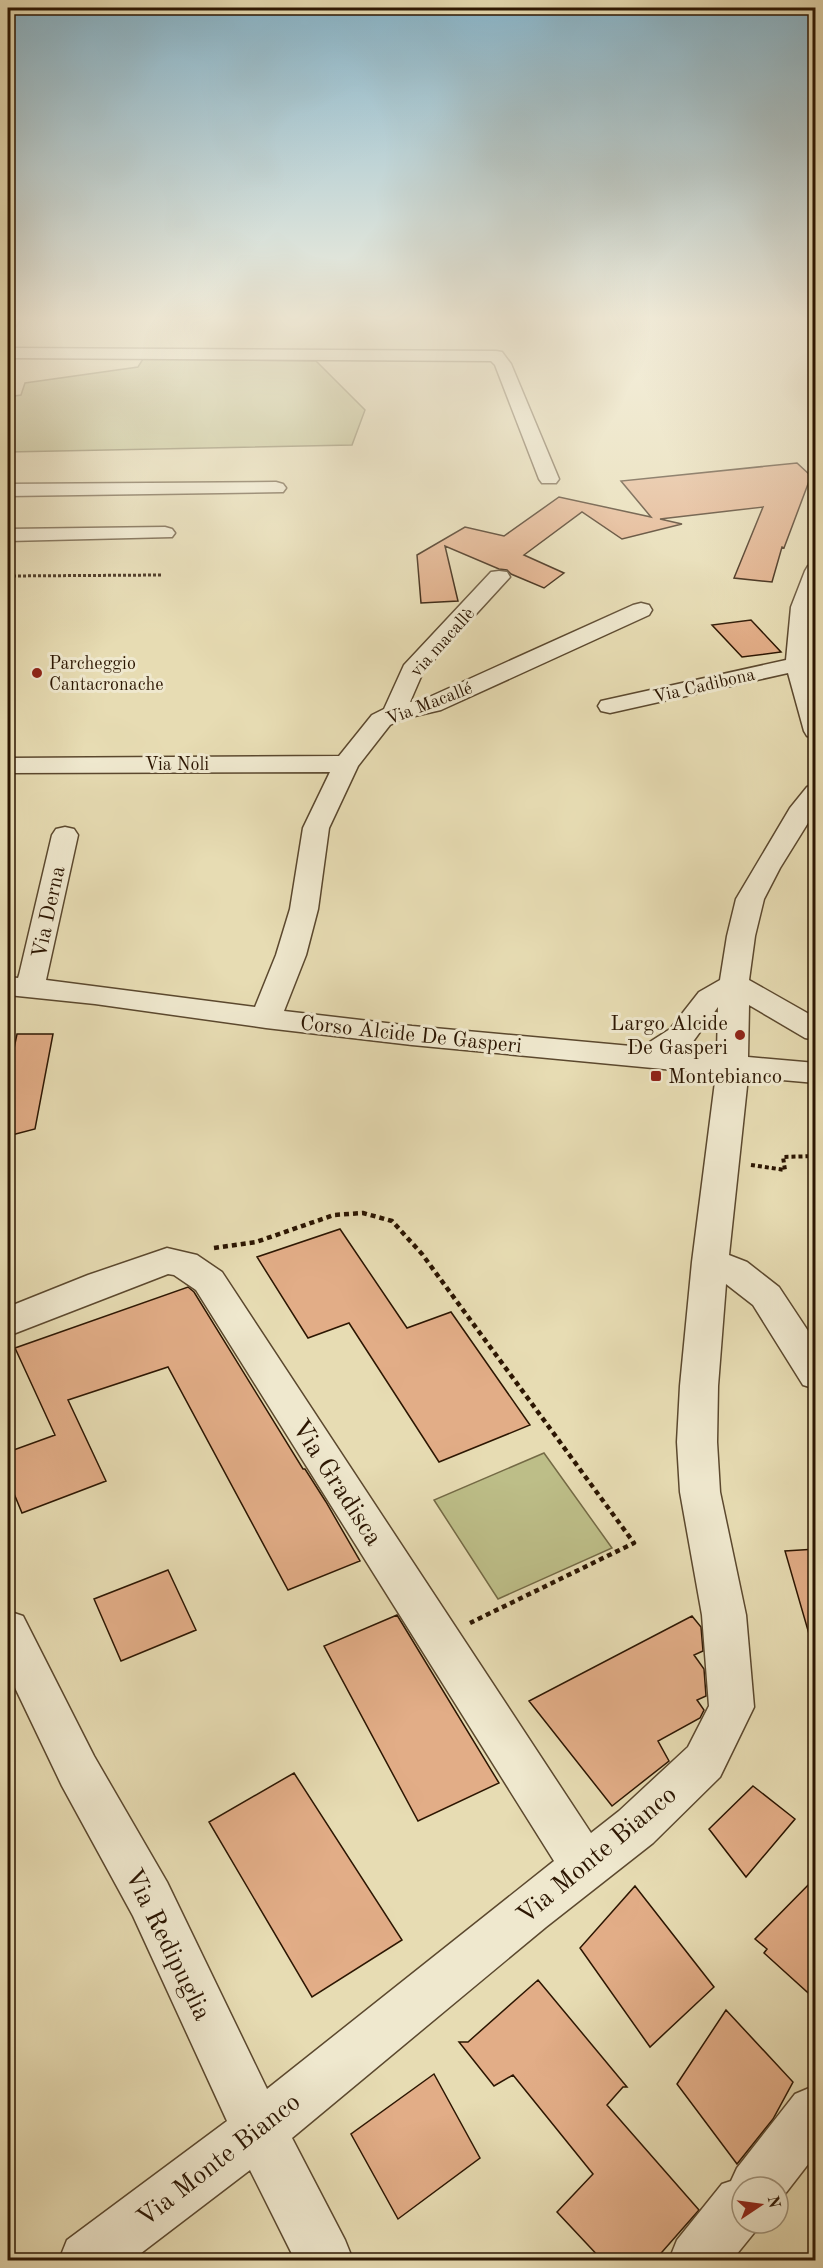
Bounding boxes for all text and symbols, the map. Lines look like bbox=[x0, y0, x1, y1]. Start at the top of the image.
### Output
street label: via macallè bbox=[407, 605, 478, 681]
place label: Parcheggio Cantacronache bbox=[49, 655, 164, 694]
street label: Via Cadibona bbox=[652, 665, 757, 706]
marker: Parcheggio Cantacronache bbox=[30, 666, 44, 680]
street label: Via Macallé bbox=[384, 679, 475, 729]
street label: Via Noli bbox=[145, 756, 209, 774]
street label: Via Derna bbox=[29, 864, 69, 960]
street label: Corso Alcide De Gasperi bbox=[299, 1013, 523, 1058]
place label: Largo Alcide De Gasperi bbox=[610, 1014, 728, 1059]
marker: Largo Alcide De Gasperi bbox=[733, 1028, 747, 1042]
place label: Montebianco bbox=[668, 1067, 782, 1088]
marker: Montebianco bbox=[649, 1069, 663, 1083]
street label: Via Gradisca bbox=[286, 1415, 387, 1551]
street label: Via Monte Bianco bbox=[513, 1782, 682, 1930]
street label: Via Redipuglia bbox=[119, 1865, 215, 2025]
street label: Via Monte Bianco bbox=[133, 2089, 306, 2232]
north arrow bbox=[730, 2175, 790, 2235]
text: N bbox=[763, 2194, 782, 2211]

